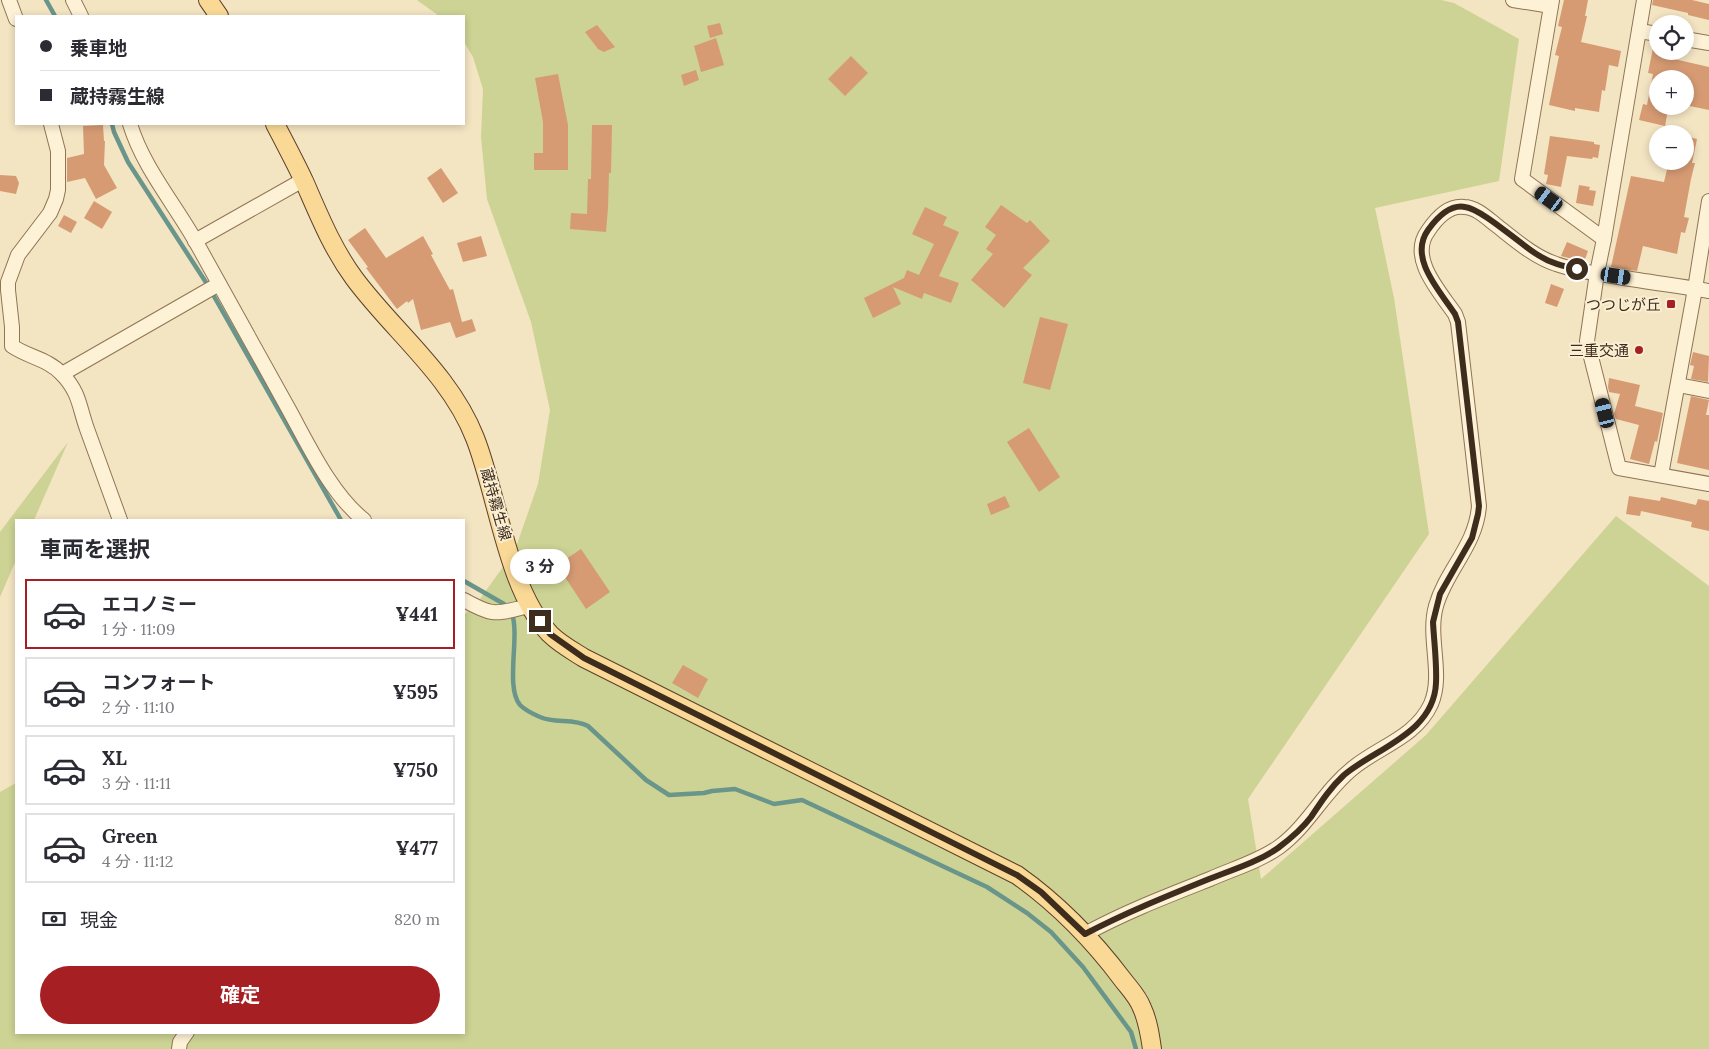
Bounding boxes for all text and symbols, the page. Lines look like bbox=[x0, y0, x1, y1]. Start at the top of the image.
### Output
map controls bbox=[1649, 15, 1694, 170]
button: locate bbox=[1649, 15, 1694, 60]
text: 乗車地 bbox=[70, 36, 127, 60]
button: + bbox=[1649, 70, 1694, 115]
text: 蔵持霧生線 bbox=[70, 84, 165, 108]
button: − bbox=[1649, 125, 1694, 170]
car bbox=[1532, 184, 1565, 214]
route start bbox=[1566, 258, 1588, 280]
car bbox=[1600, 266, 1631, 286]
place label: つつじが丘 bbox=[1586, 295, 1661, 314]
marker: つつじが丘 bbox=[1665, 298, 1677, 310]
place label: 三重交通 bbox=[1569, 341, 1629, 360]
marker: 三重交通 bbox=[1633, 344, 1645, 356]
car bbox=[1594, 397, 1615, 429]
street label: 蔵持霧生線 bbox=[477, 465, 515, 543]
text: 車両を選択 bbox=[40, 535, 150, 563]
callout: 3 分 bbox=[510, 548, 570, 584]
text: 3 分 bbox=[525, 556, 555, 576]
icon: car bbox=[42, 592, 87, 637]
text: エコノミー bbox=[102, 592, 197, 616]
text: ¥441 bbox=[396, 602, 438, 626]
route end bbox=[529, 610, 551, 632]
text: 1 分 · 11:09 bbox=[102, 619, 175, 639]
icon: car bbox=[42, 670, 87, 715]
text: コンフォート bbox=[102, 670, 215, 694]
text: ¥595 bbox=[393, 680, 438, 704]
text: 2 分 · 11:10 bbox=[102, 697, 175, 717]
text: XL bbox=[102, 746, 127, 770]
icon: car bbox=[42, 748, 87, 793]
text: ¥750 bbox=[393, 758, 438, 782]
text: 3 分 · 11:11 bbox=[102, 773, 171, 793]
text: Green bbox=[102, 824, 158, 848]
icon: car bbox=[42, 826, 87, 871]
text: ¥477 bbox=[396, 836, 438, 860]
text: 4 分 · 11:12 bbox=[102, 851, 173, 871]
icon: cash bbox=[40, 905, 68, 933]
text: 現金 bbox=[80, 908, 118, 932]
text: 820 m bbox=[394, 909, 440, 929]
button: 確定 bbox=[40, 966, 440, 1024]

